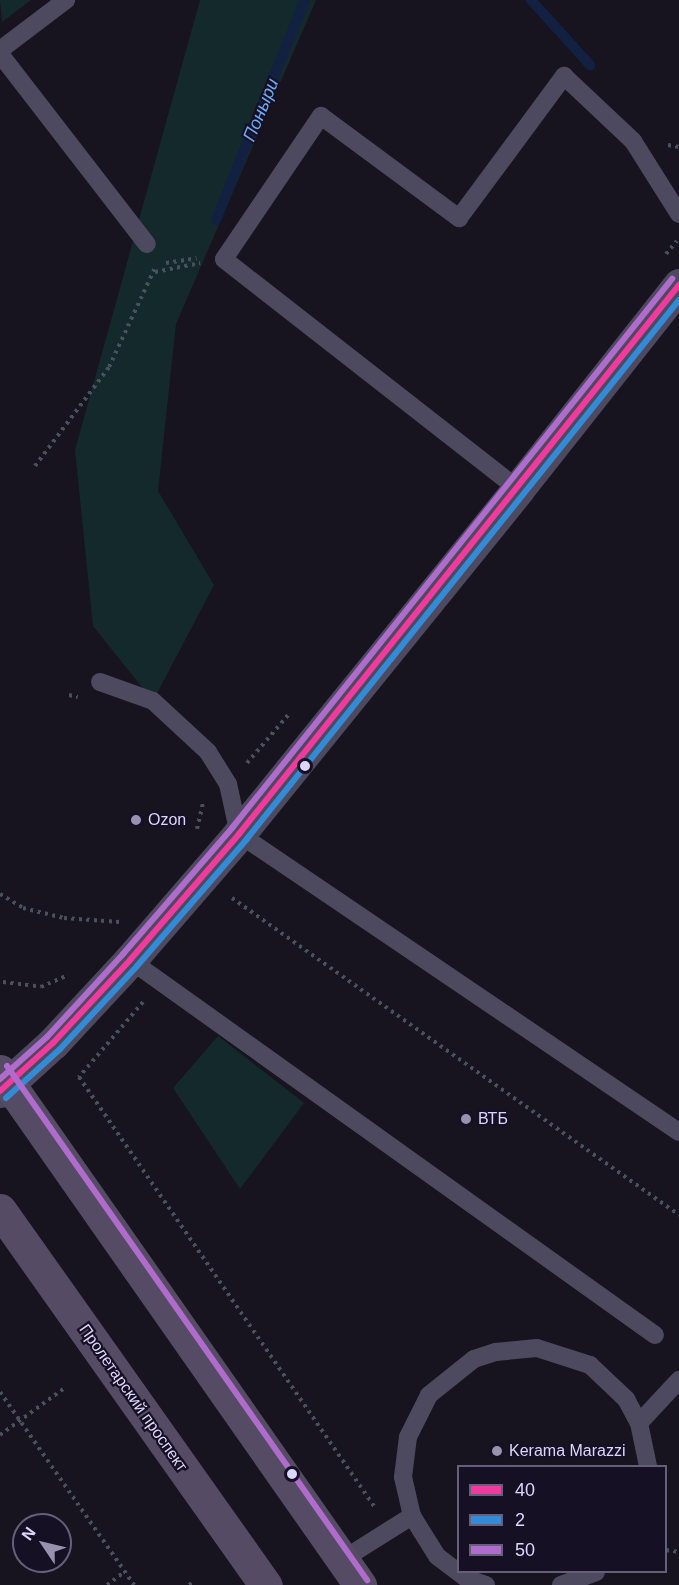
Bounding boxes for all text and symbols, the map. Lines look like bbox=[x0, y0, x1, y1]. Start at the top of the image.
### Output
water label: Поныри bbox=[239, 75, 283, 145]
unlabelled marker bbox=[299, 760, 311, 772]
place label: Ozon bbox=[148, 810, 186, 830]
marker: Ozon bbox=[129, 813, 143, 827]
place label: ВТБ bbox=[478, 1109, 508, 1129]
marker: ВТБ bbox=[459, 1112, 473, 1126]
street label: Пролетарский проспект bbox=[75, 1321, 191, 1475]
place label: Kerama Marazzi bbox=[509, 1441, 625, 1461]
marker: Kerama Marazzi bbox=[490, 1444, 504, 1458]
legend bbox=[457, 1465, 667, 1573]
unlabelled marker bbox=[286, 1468, 298, 1480]
text: 40 bbox=[515, 1480, 535, 1500]
text: 2 bbox=[515, 1510, 525, 1530]
north arrow bbox=[12, 1513, 72, 1573]
text: N bbox=[18, 1524, 39, 1543]
text: 50 bbox=[515, 1540, 535, 1560]

